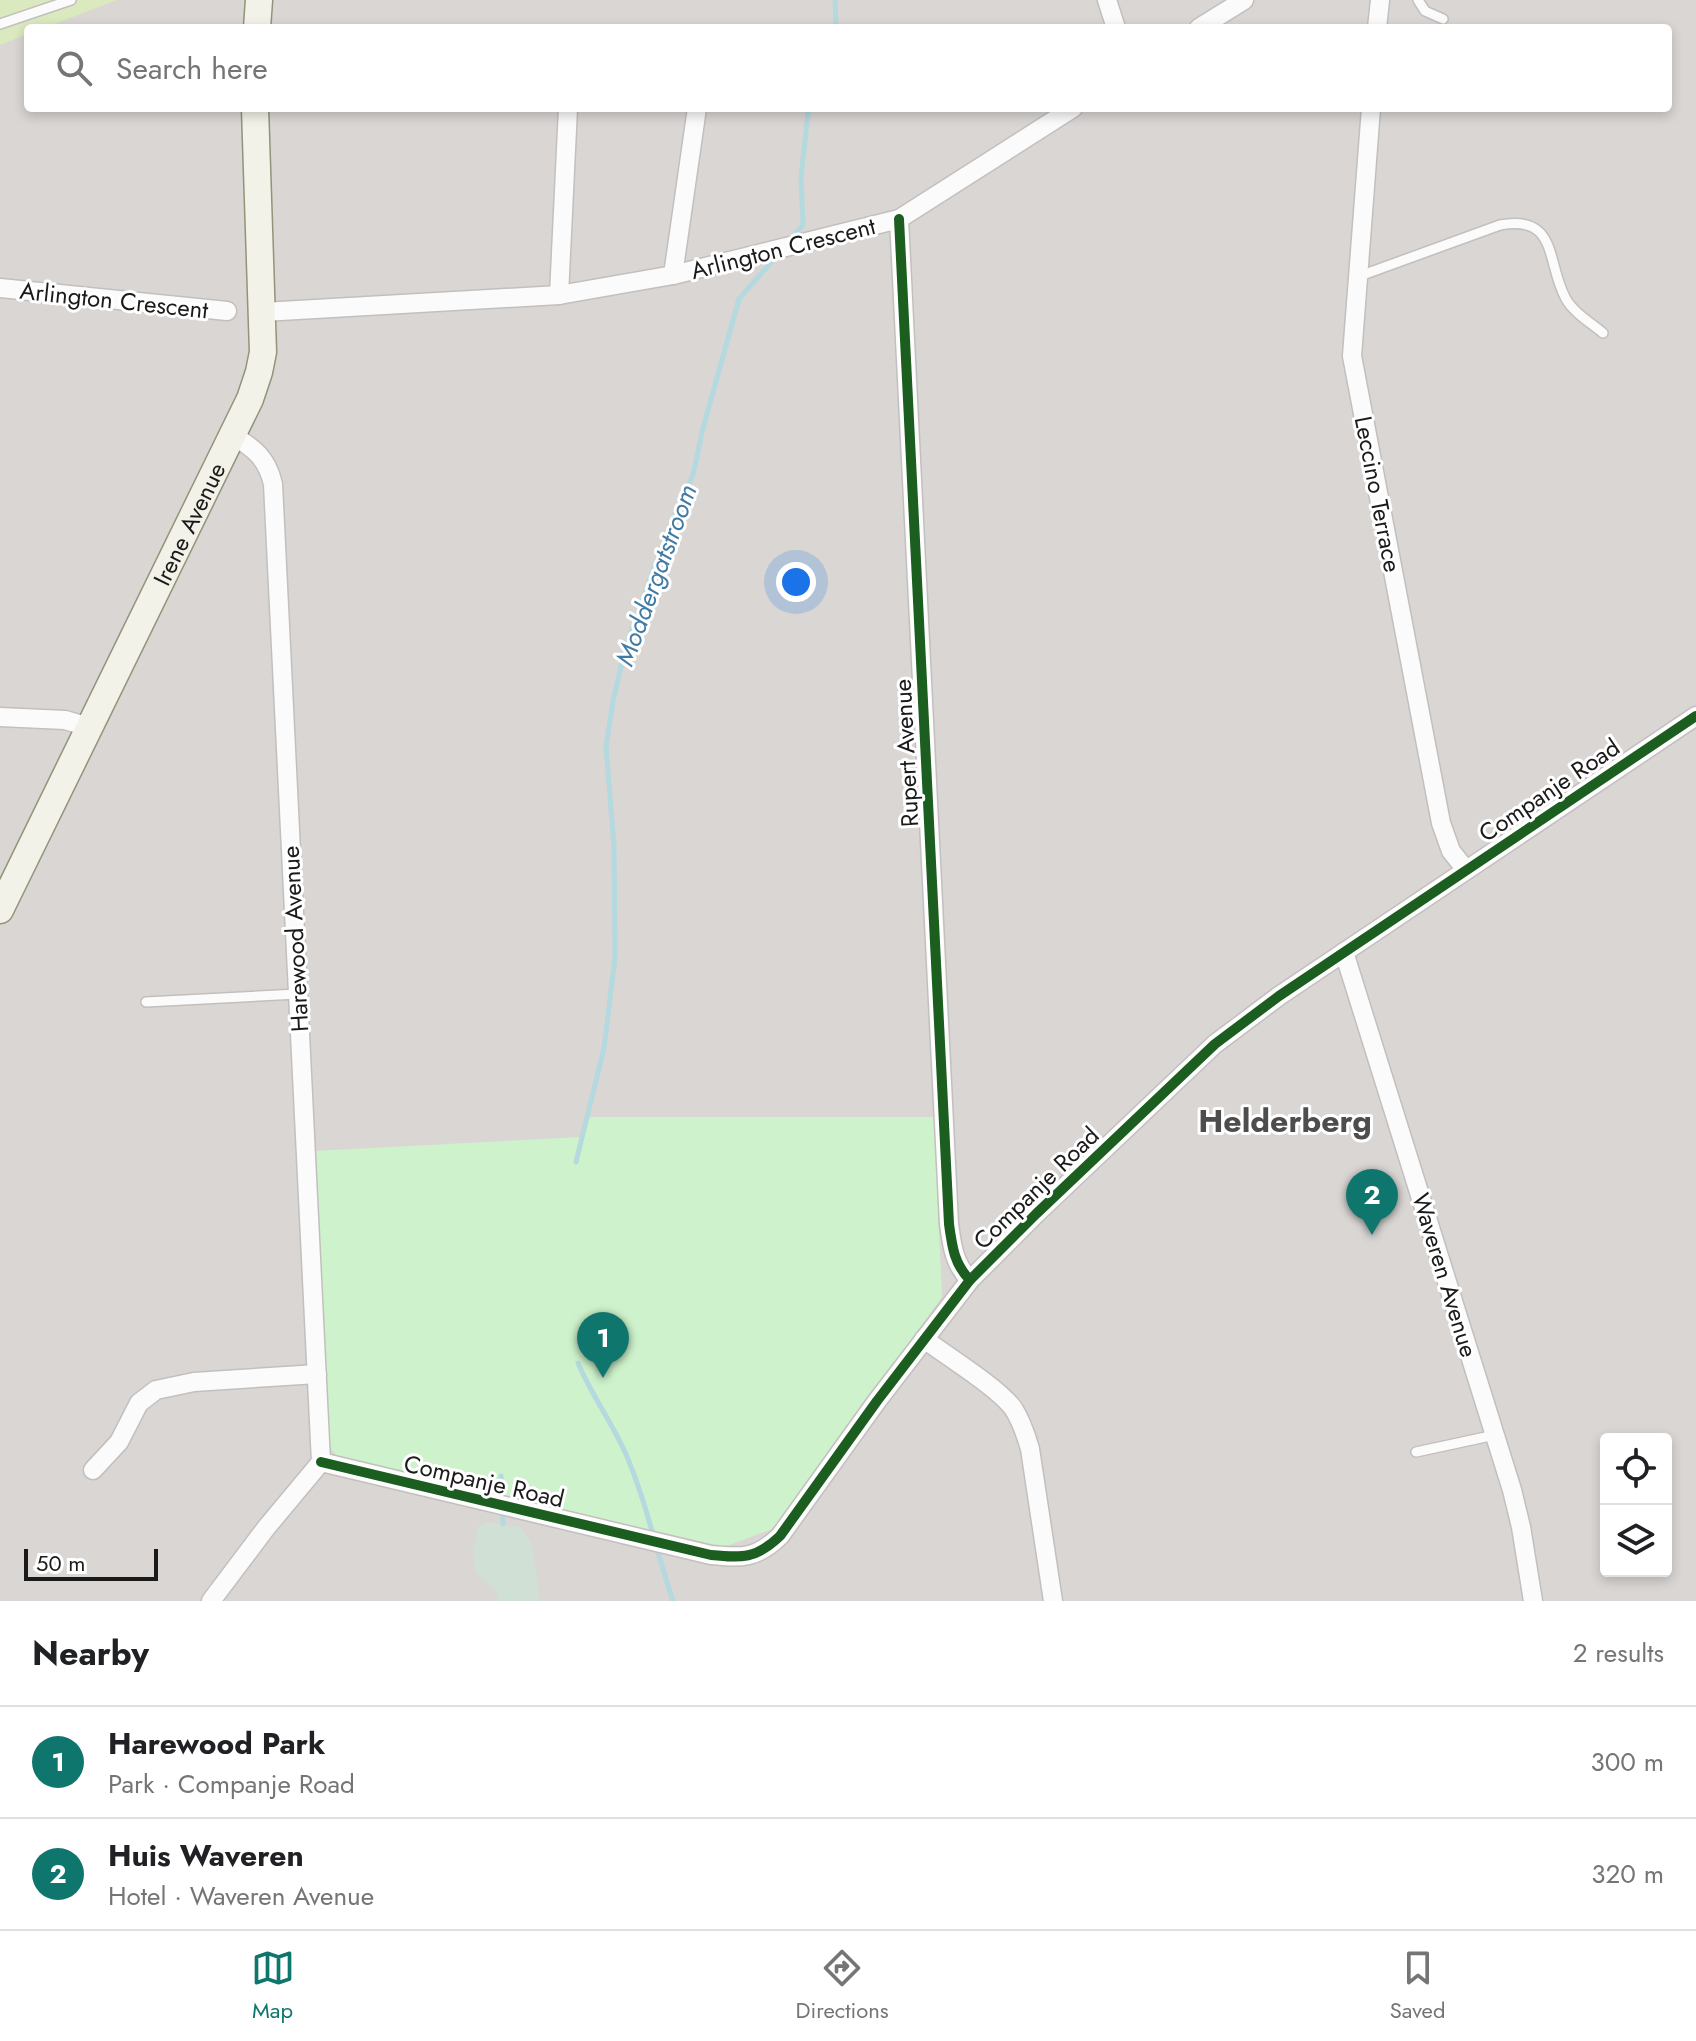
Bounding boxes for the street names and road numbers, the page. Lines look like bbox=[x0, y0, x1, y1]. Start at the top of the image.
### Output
street label: Arlington Crescent bbox=[687, 208, 879, 288]
street label: Arlington Crescent bbox=[18, 273, 210, 327]
street label: Leccino Terrace bbox=[1346, 413, 1410, 575]
street label: Irene Avenue bbox=[144, 456, 234, 591]
street label: Rupert Avenue bbox=[885, 678, 927, 828]
street label: Companje Road bbox=[1471, 730, 1627, 850]
street label: Harewood Avenue bbox=[273, 845, 317, 1033]
street label: Companje Road bbox=[965, 1119, 1107, 1257]
street label: Waveren Avenue bbox=[1403, 1189, 1487, 1361]
street label: Companje Road bbox=[400, 1446, 568, 1516]

